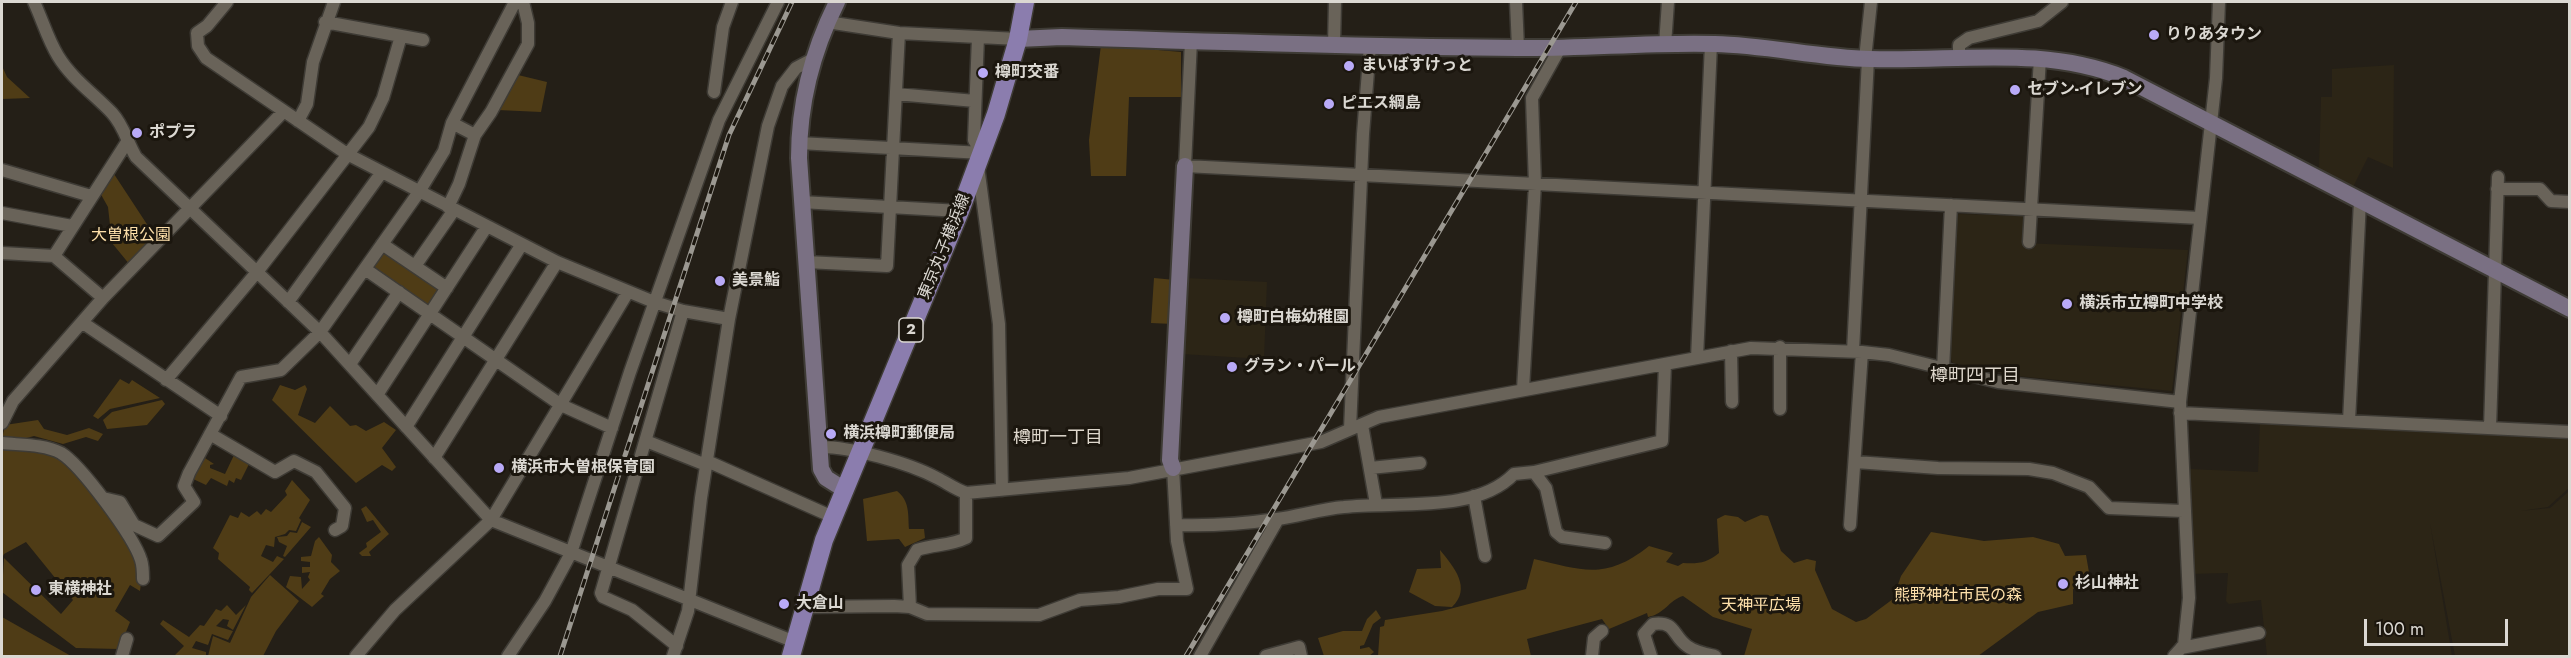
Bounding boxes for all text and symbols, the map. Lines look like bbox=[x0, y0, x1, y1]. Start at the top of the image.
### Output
place label: りりあタウン bbox=[2166, 25, 2262, 45]
marker: りりあタウン bbox=[2147, 28, 2161, 42]
place label: まいばすけっと bbox=[1361, 56, 1473, 76]
marker: まいばすけっと bbox=[1342, 59, 1356, 73]
place label: 樽町交番 bbox=[995, 63, 1059, 83]
marker: 樽町交番 bbox=[976, 66, 990, 80]
place label: セブン-イレブン bbox=[2027, 80, 2143, 100]
marker: セブン-イレブン bbox=[2008, 83, 2022, 97]
place label: ピエス綱島 bbox=[1341, 94, 1421, 114]
marker: ピエス綱島 bbox=[1322, 97, 1336, 111]
place label: ポプラ bbox=[149, 123, 197, 143]
marker: ポプラ bbox=[130, 126, 144, 140]
street label: 東京丸子横浜線 bbox=[915, 191, 975, 303]
park label: 大曽根公園 bbox=[91, 226, 171, 246]
place label: 美景鮨 bbox=[732, 271, 780, 291]
marker: 美景鮨 bbox=[713, 274, 727, 288]
place label: 横浜市立樽町中学校 bbox=[2079, 294, 2223, 314]
marker: 横浜市立樽町中学校 bbox=[2060, 297, 2074, 311]
place label: 樽町白梅幼稚園 bbox=[1237, 308, 1349, 328]
marker: 樽町白梅幼稚園 bbox=[1218, 311, 1232, 325]
road number: 2 bbox=[899, 318, 923, 342]
place label: グラン・パール bbox=[1244, 357, 1356, 377]
marker: グラン・パール bbox=[1225, 360, 1239, 374]
district label: 樽町四丁目 bbox=[1930, 366, 2020, 388]
place label: 横浜樽町郵便局 bbox=[843, 424, 955, 444]
marker: 横浜樽町郵便局 bbox=[824, 427, 838, 441]
district label: 樽町一丁目 bbox=[1013, 428, 1103, 450]
place label: 横浜市大曽根保育園 bbox=[511, 458, 655, 478]
marker: 横浜市大曽根保育園 bbox=[492, 461, 506, 475]
place label: 杉山神社 bbox=[2075, 574, 2139, 594]
marker: 杉山神社 bbox=[2056, 577, 2070, 591]
place label: 東横神社 bbox=[48, 580, 112, 600]
marker: 東横神社 bbox=[29, 583, 43, 597]
park label: 熊野神社市民の森 bbox=[1894, 586, 2022, 606]
place label: 大倉山 bbox=[796, 594, 844, 614]
park label: 天神平広場 bbox=[1721, 596, 1801, 616]
marker: 大倉山 bbox=[777, 597, 791, 611]
scale bar bbox=[2367, 607, 2511, 645]
text: 100 m bbox=[2375, 616, 2424, 642]

